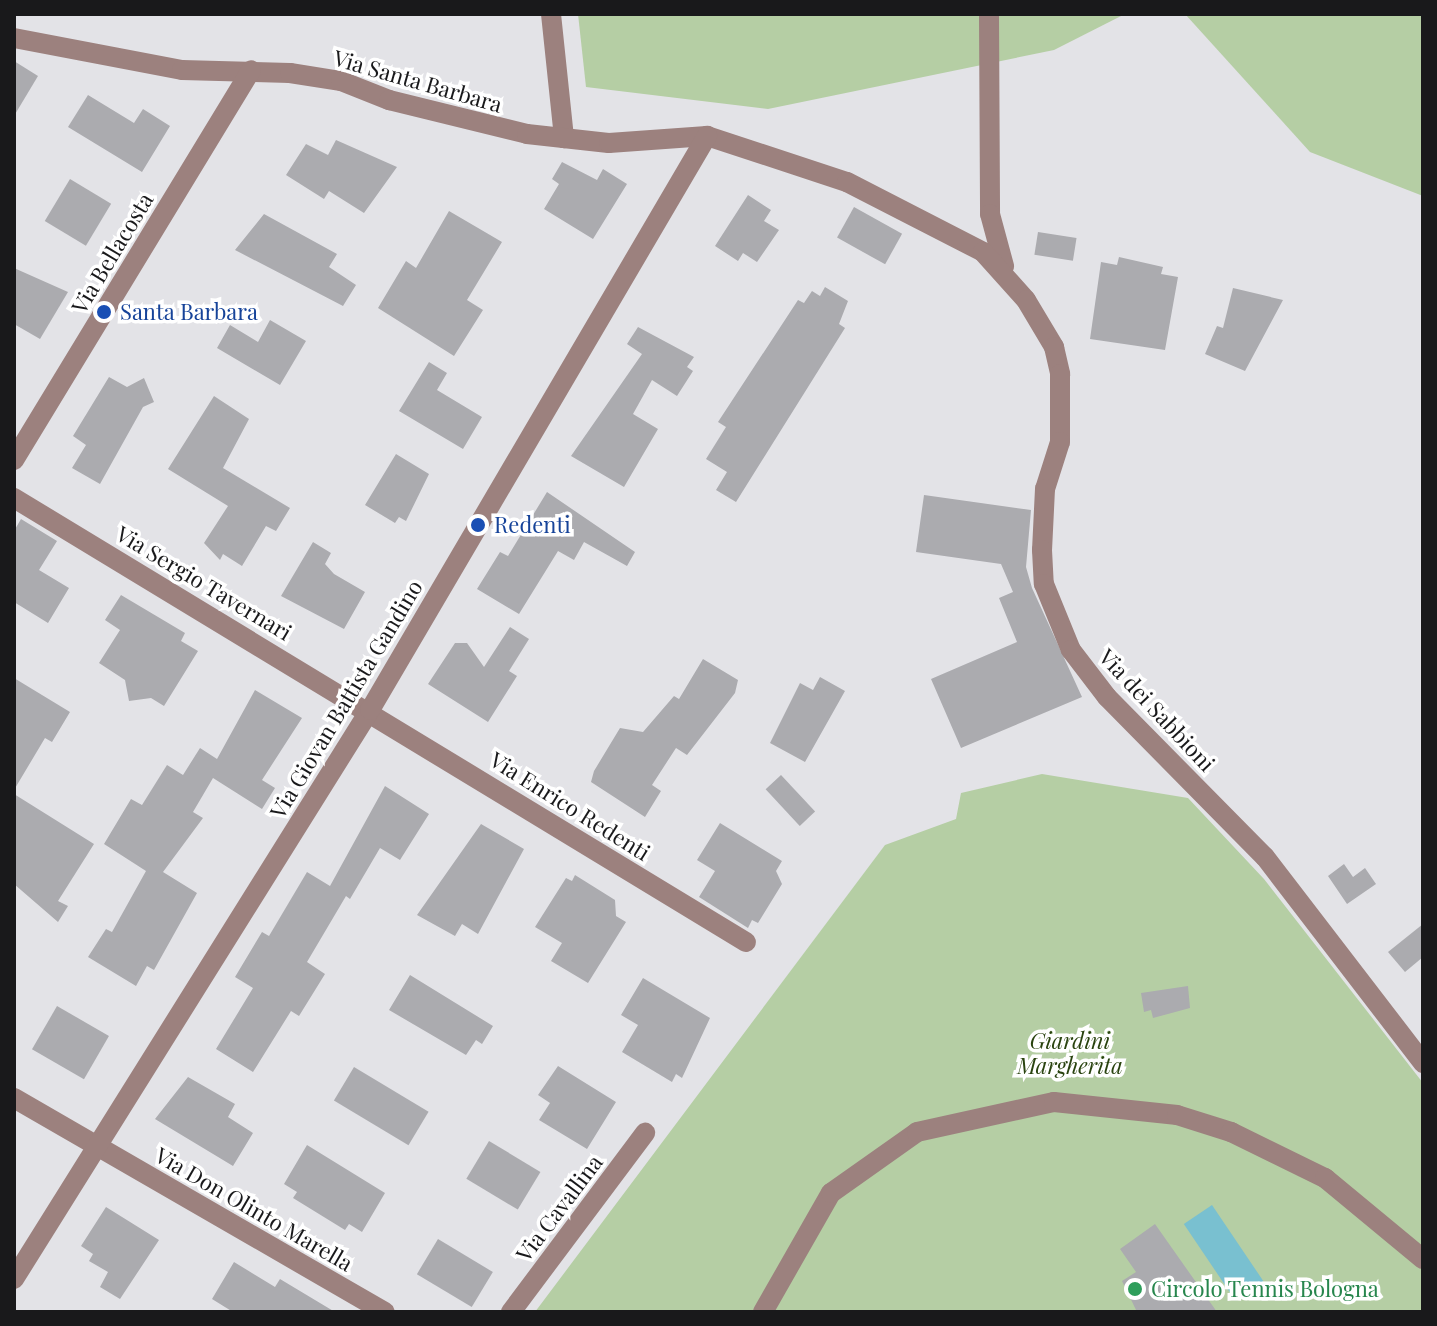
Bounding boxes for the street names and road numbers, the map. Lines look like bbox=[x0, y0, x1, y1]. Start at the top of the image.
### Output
street label: Via Santa Barbara bbox=[331, 44, 505, 118]
street label: Via Bellacosta bbox=[66, 188, 158, 318]
street label: Via Sergio Tavernari bbox=[111, 520, 297, 646]
street label: Via Giovan Battista Gandino bbox=[264, 575, 428, 823]
street label: Via dei Sabbioni bbox=[1094, 643, 1220, 777]
street label: Via Enrico Redenti bbox=[485, 746, 655, 866]
street label: Via Don Olinto Marella bbox=[150, 1142, 358, 1276]
street label: Via Cavallina bbox=[510, 1149, 608, 1267]

